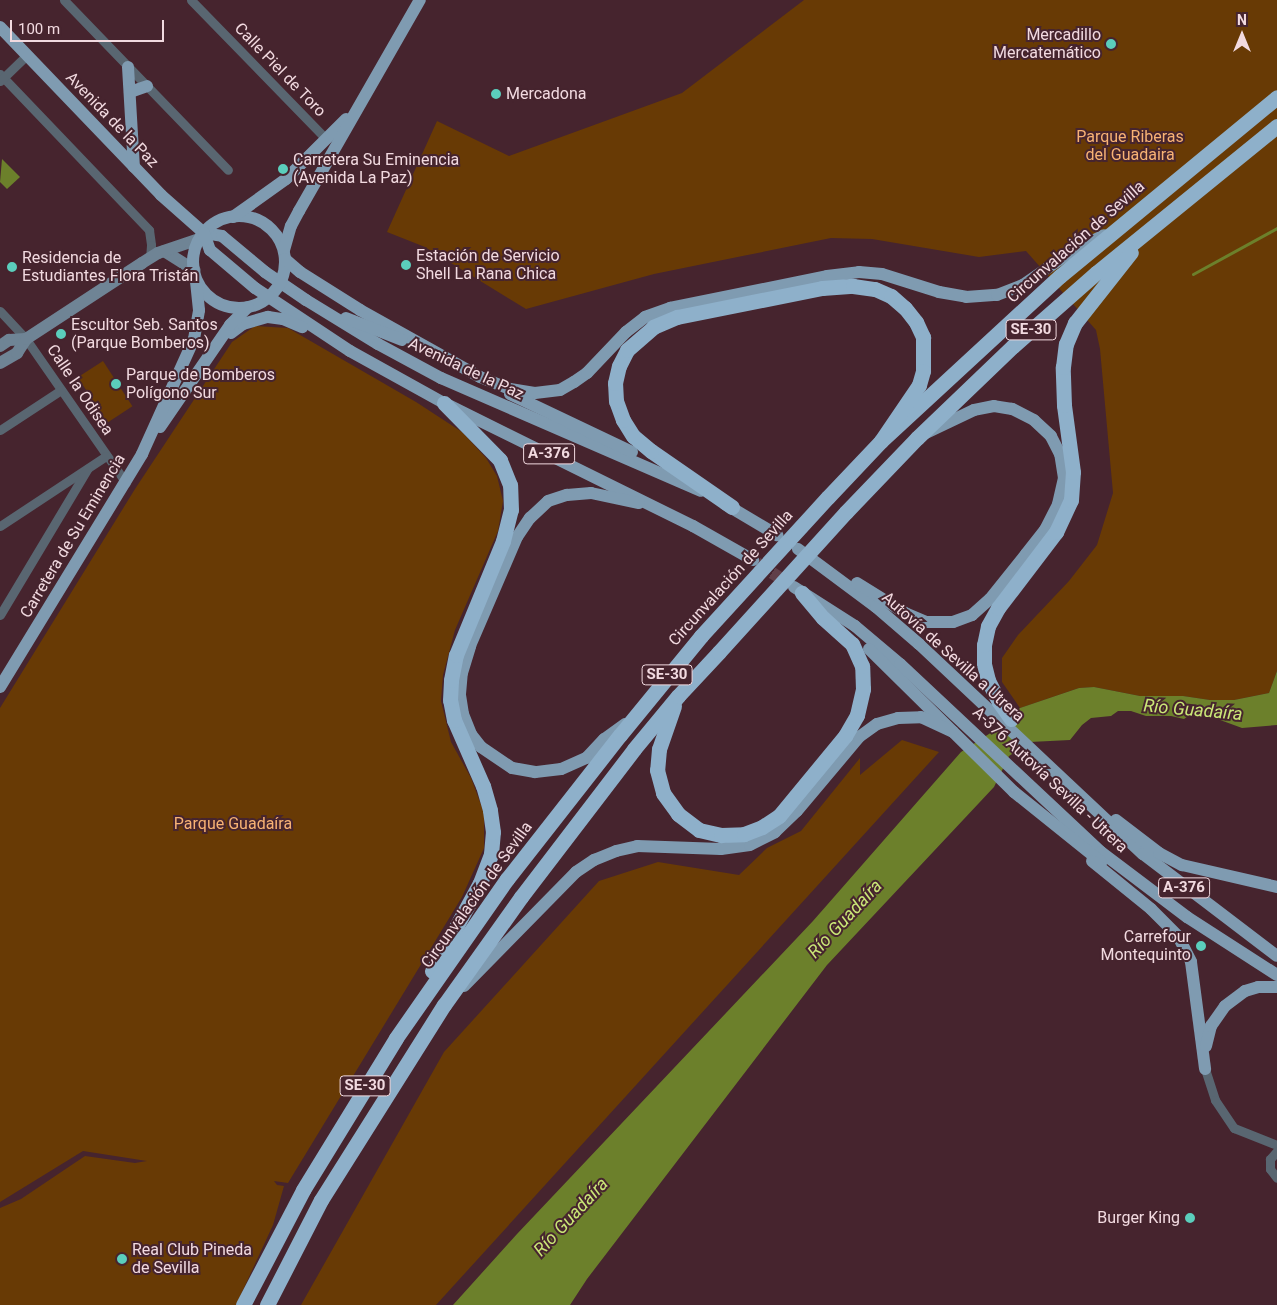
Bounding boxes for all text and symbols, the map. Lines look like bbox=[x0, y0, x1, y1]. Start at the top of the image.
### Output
scale bar bbox=[12, 10, 166, 42]
north arrow bbox=[1217, 10, 1267, 60]
text: N bbox=[1237, 12, 1247, 28]
street label: Calle Piel de Toro bbox=[230, 19, 330, 121]
text: 100 m bbox=[18, 20, 60, 38]
place label: Mercadillo Mercatemático bbox=[993, 25, 1101, 63]
marker: Mercadillo Mercatemático bbox=[1105, 38, 1117, 50]
street label: Avenida de la Paz bbox=[62, 68, 162, 172]
place label: Mercadona bbox=[506, 84, 586, 104]
marker: Mercadona bbox=[490, 88, 502, 100]
park label: Parque Riberas del Guadaira bbox=[1076, 127, 1184, 165]
place label: Carretera Su Eminencia (Avenida La Paz) bbox=[293, 150, 459, 188]
marker: Carretera Su Eminencia (Avenida La Paz) bbox=[277, 163, 289, 175]
street label: Circunvalación de Sevilla bbox=[1003, 177, 1149, 307]
place label: Estación de Servicio Shell La Rana Chica bbox=[416, 246, 560, 284]
place label: Residencia de Estudiantes Flora Tristán bbox=[22, 248, 199, 286]
marker: Estación de Servicio Shell La Rana Chica bbox=[400, 259, 412, 271]
marker: Residencia de Estudiantes Flora Tristán bbox=[6, 261, 18, 273]
place label: Escultor Seb. Santos (Parque Bomberos) bbox=[71, 315, 218, 353]
road number: SE-30 bbox=[1005, 318, 1057, 342]
marker: Escultor Seb. Santos (Parque Bomberos) bbox=[55, 328, 67, 340]
street label: Avenida de la Paz bbox=[405, 334, 527, 404]
street label: Calle la Odisea bbox=[43, 341, 117, 439]
place label: Parque de Bomberos Polígono Sur bbox=[126, 365, 275, 403]
marker: Parque de Bomberos Polígono Sur bbox=[110, 378, 122, 390]
road number: A-376 bbox=[523, 442, 575, 466]
street label: Carretera de Su Eminencia bbox=[16, 451, 130, 621]
street label: Circunvalación de Sevilla bbox=[665, 506, 797, 650]
street label: Autovía de Sevilla a Utrera bbox=[878, 588, 1028, 726]
road number: SE-30 bbox=[641, 662, 693, 688]
water label: Río Guadaíra bbox=[1143, 695, 1243, 725]
street label: A-376 Autovía Sevilla - Utrera bbox=[968, 703, 1132, 857]
park label: Parque Guadaíra bbox=[174, 814, 292, 834]
street label: Circunvalación de Sevilla bbox=[417, 818, 537, 972]
water label: Río Guadaíra bbox=[803, 875, 887, 963]
road number: A-376 bbox=[1158, 876, 1210, 900]
place label: Carrefour Montequinto bbox=[1101, 927, 1191, 965]
marker: Carrefour Montequinto bbox=[1195, 940, 1207, 952]
road number: SE-30 bbox=[339, 1074, 391, 1098]
water label: Río Guadaíra bbox=[529, 1173, 613, 1261]
place label: Burger King bbox=[1097, 1208, 1180, 1228]
marker: Burger King bbox=[1184, 1212, 1196, 1224]
place label: Real Club Pineda de Sevilla bbox=[132, 1240, 252, 1278]
marker: Real Club Pineda de Sevilla bbox=[116, 1253, 128, 1265]

